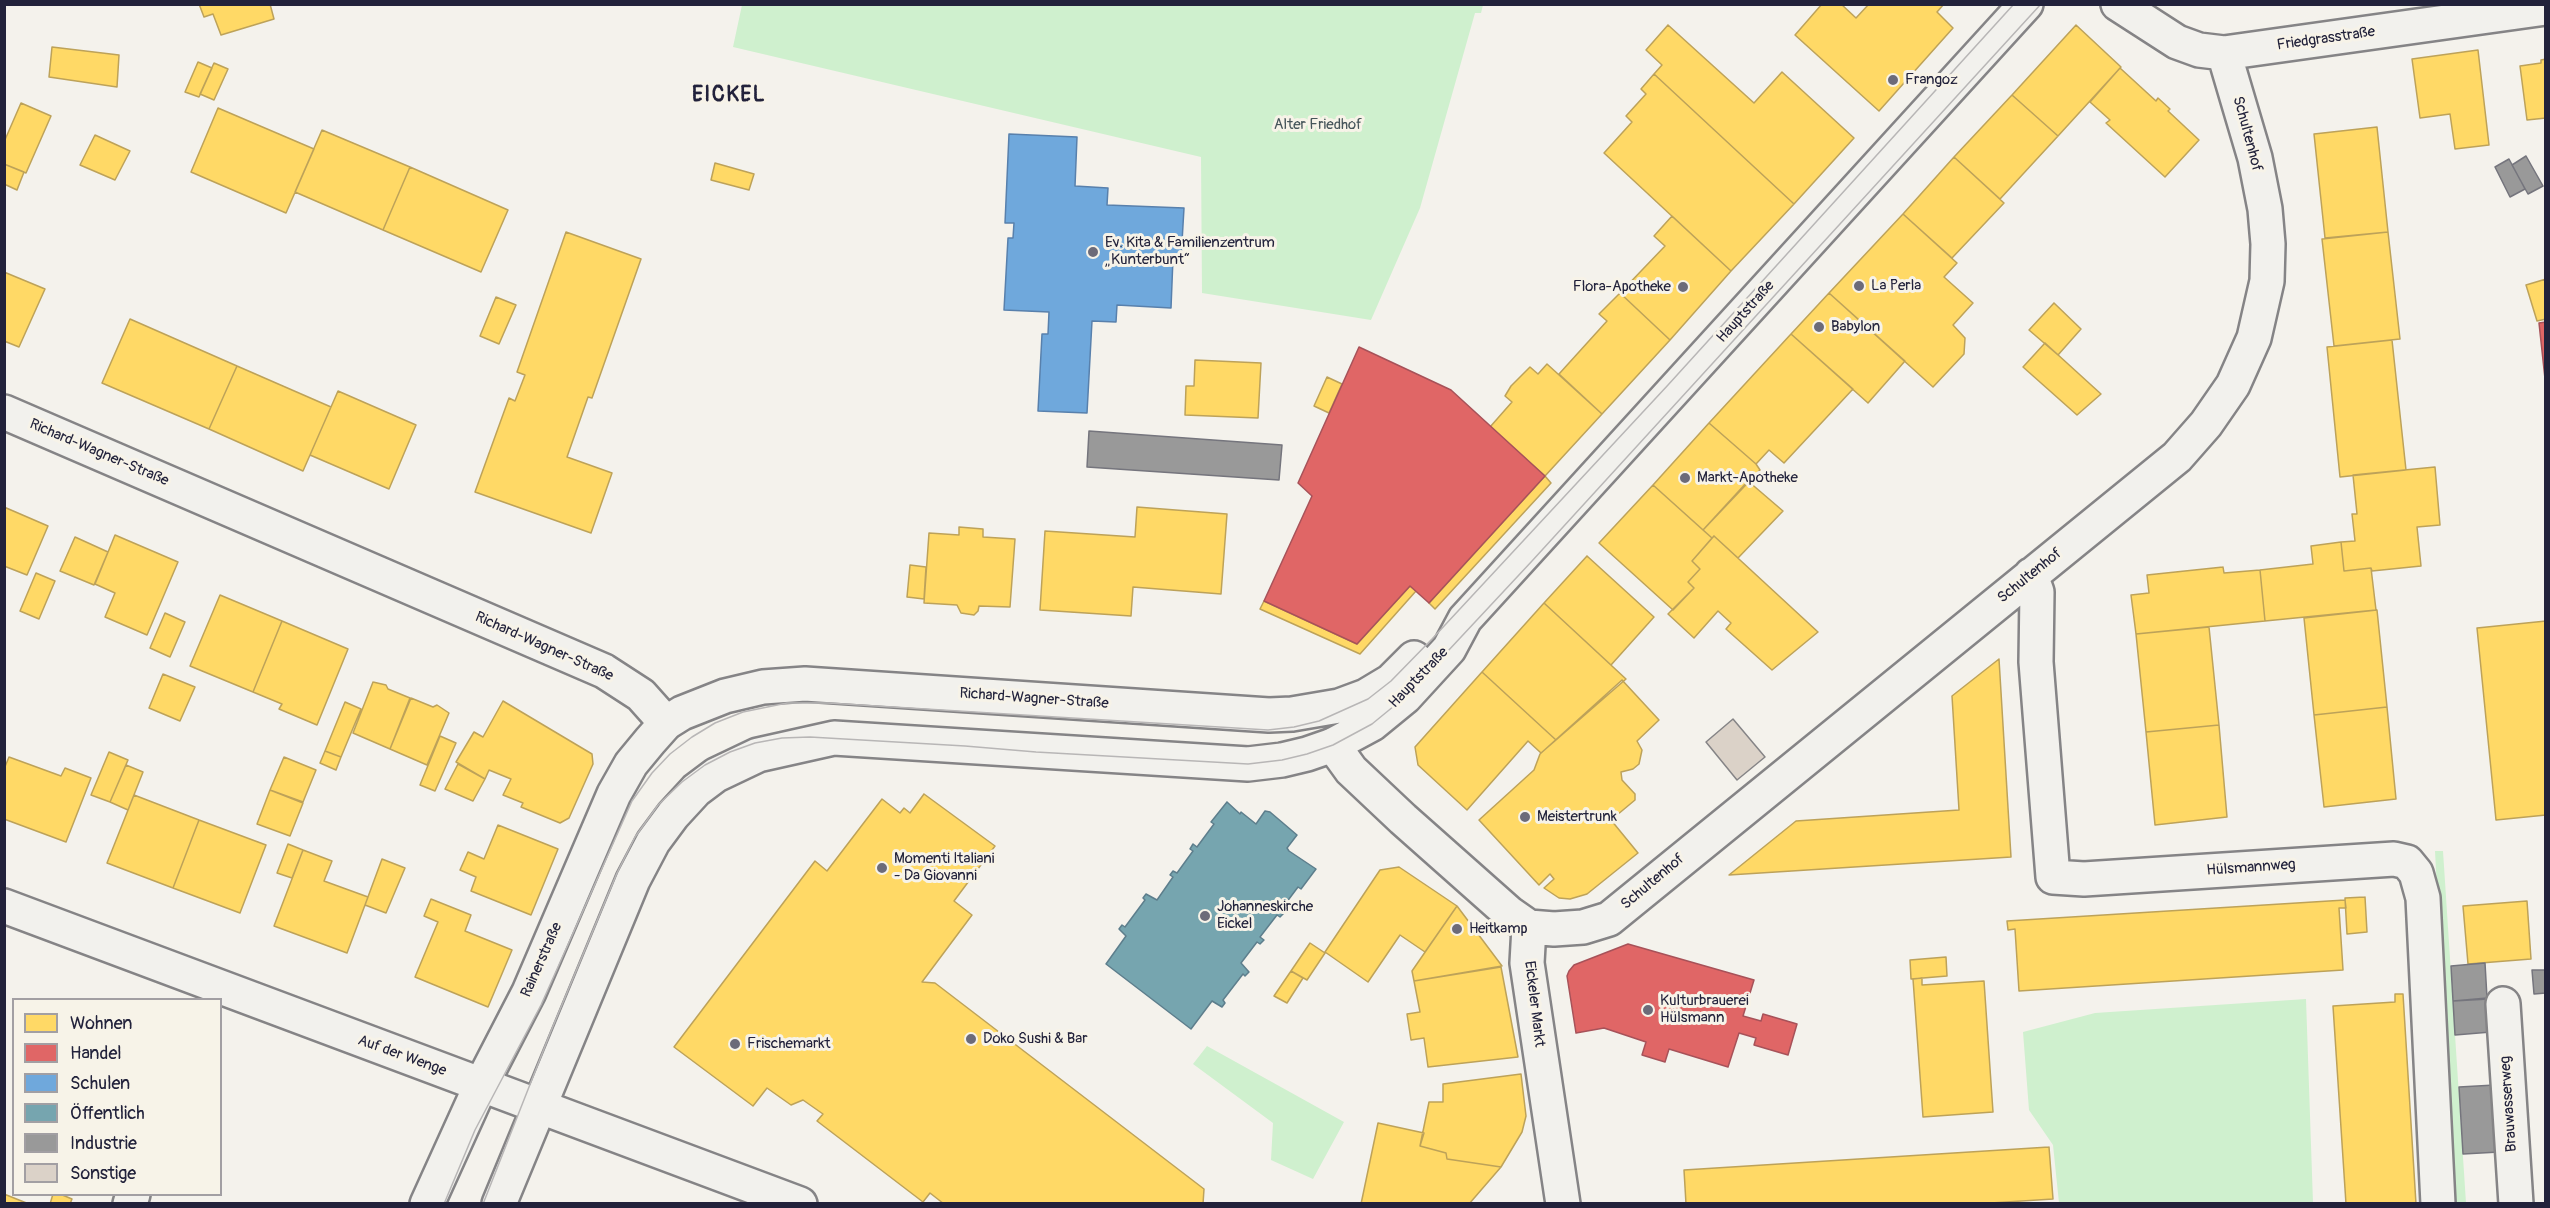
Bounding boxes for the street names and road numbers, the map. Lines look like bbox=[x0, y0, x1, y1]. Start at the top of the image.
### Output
street label: Friedgrasstraße bbox=[2276, 23, 2376, 55]
street label: Schultenhof bbox=[2228, 94, 2266, 174]
street label: Hauptstraße bbox=[1713, 277, 1779, 347]
street label: Richard-Wagner-Straße bbox=[27, 416, 171, 490]
street label: Schultenhof bbox=[1994, 545, 2066, 607]
street label: Richard-Wagner-Straße bbox=[472, 608, 616, 686]
street label: Hauptstraße bbox=[1386, 644, 1452, 712]
street label: Richard-Wagner-Straße bbox=[959, 685, 1109, 713]
street label: Schultenhof bbox=[1618, 850, 1688, 914]
street label: Hülsmannweg bbox=[2206, 856, 2296, 880]
street label: Rainerstraße bbox=[517, 920, 567, 1000]
street label: Eickeler Markt bbox=[1520, 960, 1548, 1048]
street label: Auf der Wenge bbox=[355, 1032, 449, 1080]
street label: Brauwasserweg bbox=[2497, 1055, 2521, 1153]

